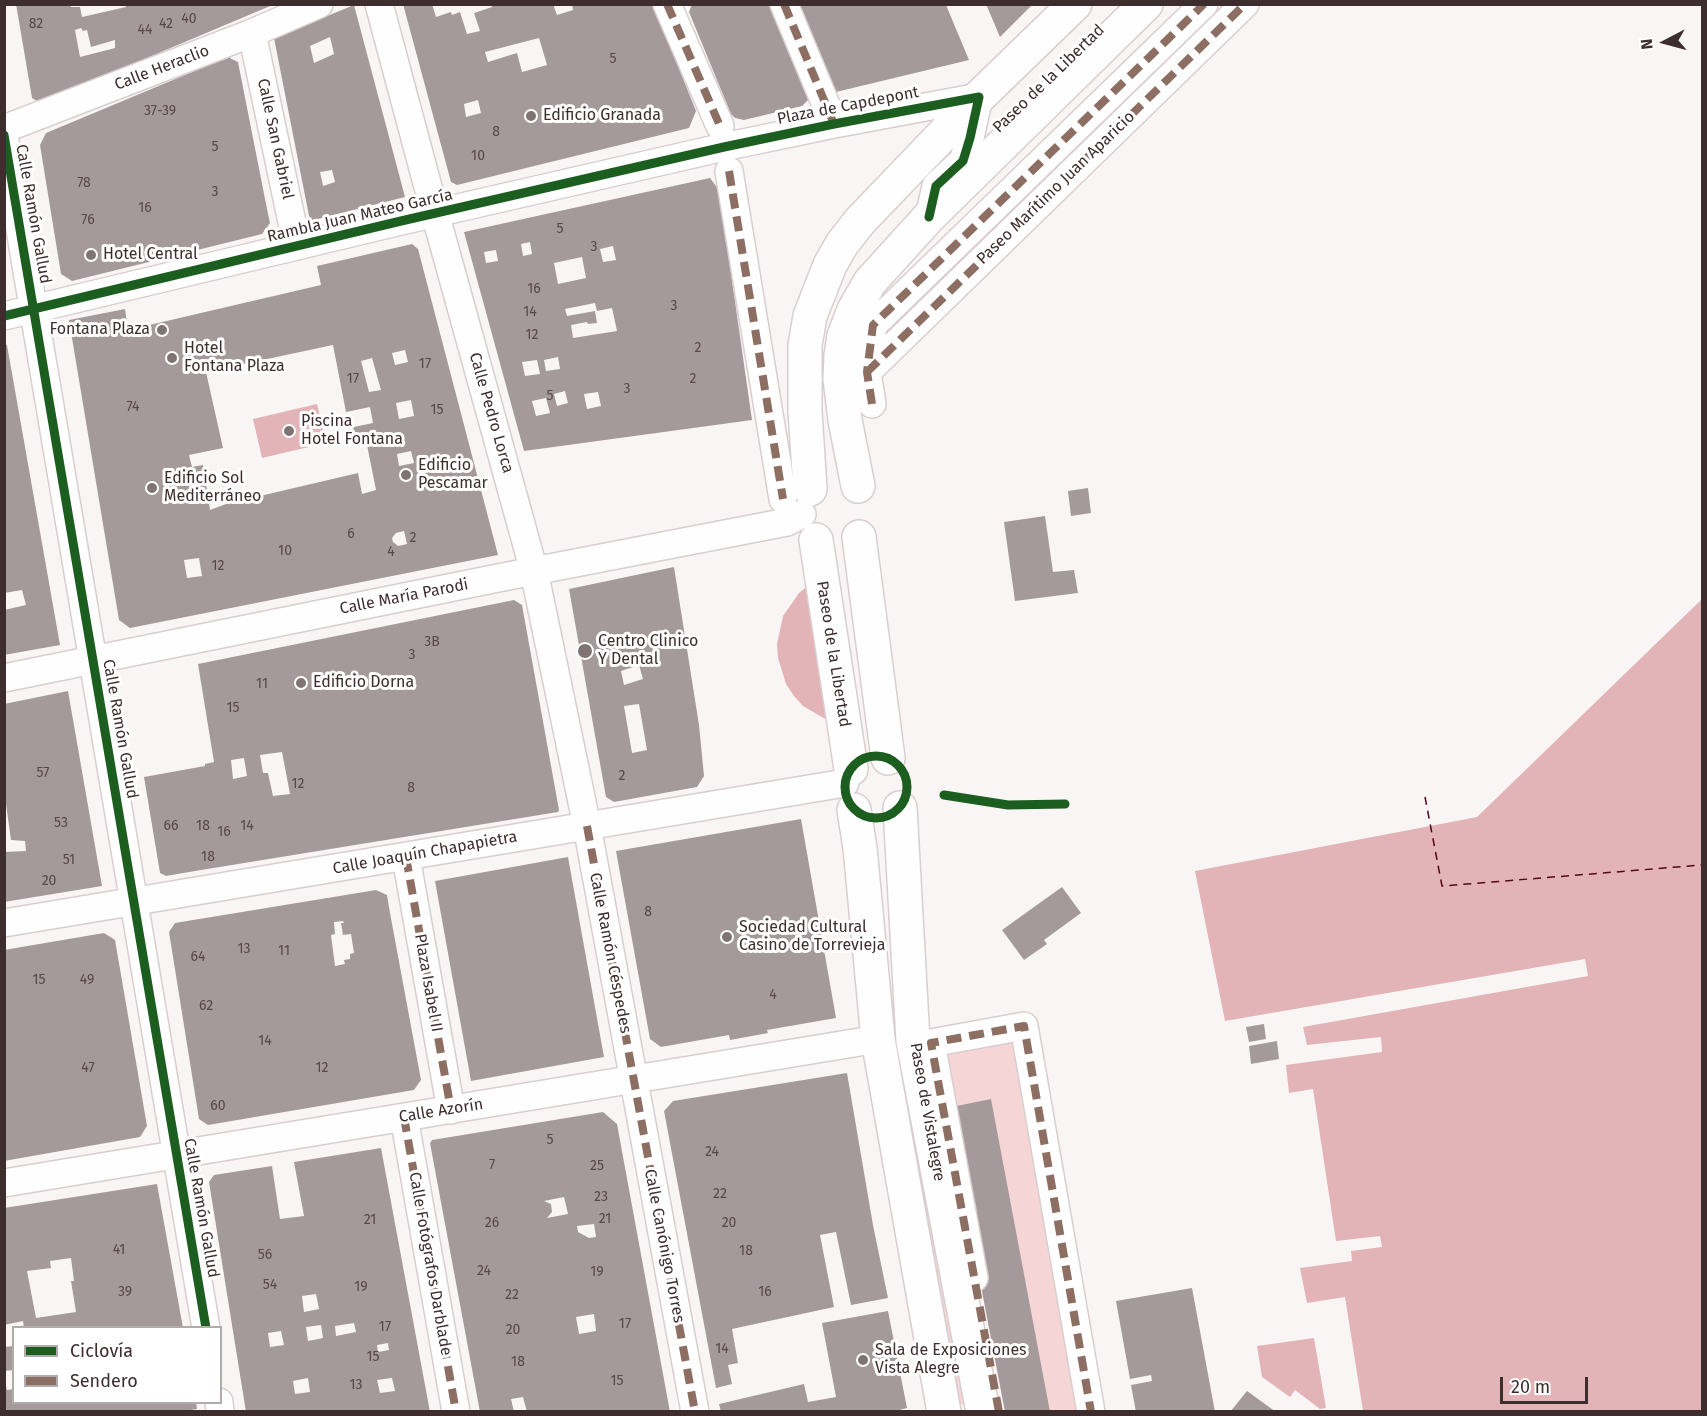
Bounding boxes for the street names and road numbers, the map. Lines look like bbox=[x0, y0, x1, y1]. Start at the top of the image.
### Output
street label: Paseo de la Libertad bbox=[989, 21, 1109, 137]
street label: Calle Heraclio bbox=[112, 41, 212, 95]
street label: Calle San Gabriel bbox=[253, 77, 297, 201]
street label: Plaza de Capdepont bbox=[776, 83, 920, 129]
street label: Paseo Marítimo Juan Aparicio bbox=[973, 107, 1139, 269]
street label: Calle Ramón Gallud bbox=[11, 143, 55, 285]
street label: Rambla Juan Mateo García bbox=[265, 185, 455, 247]
street label: Calle Pedro Lorca bbox=[465, 350, 517, 476]
street label: Calle María Parodi bbox=[338, 575, 470, 619]
street label: Paseo de la Libertad bbox=[812, 580, 854, 728]
street label: Calle Ramón Gallud bbox=[98, 658, 142, 800]
street label: Calle Joaquín Chapapietra bbox=[331, 827, 519, 879]
street label: Calle Ramón Céspedes bbox=[585, 871, 635, 1035]
street label: Plaza Isabel II bbox=[410, 932, 446, 1034]
street label: Paseo de Vistalegre bbox=[905, 1041, 949, 1183]
street label: Calle Azorín bbox=[397, 1095, 485, 1127]
street label: Calle Ramón Gallud bbox=[179, 1137, 223, 1279]
street label: Calle Canónigo Torres bbox=[640, 1168, 688, 1324]
street label: Calle Fotógrafos Darblade bbox=[404, 1171, 456, 1357]

